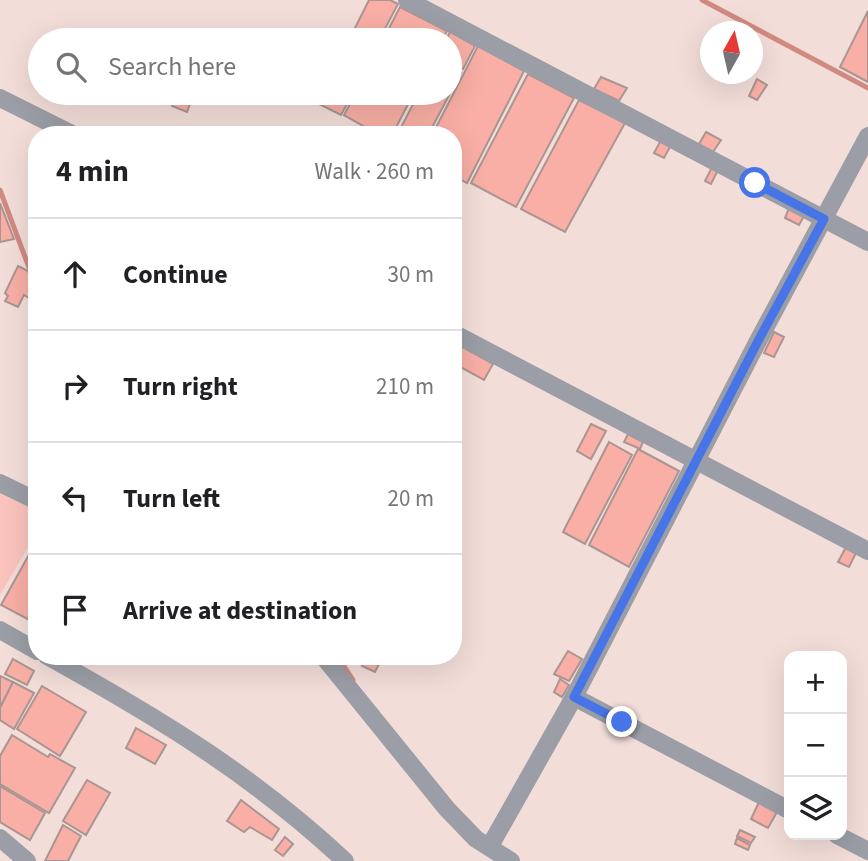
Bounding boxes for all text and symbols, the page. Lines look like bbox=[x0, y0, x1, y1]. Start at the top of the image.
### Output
north arrow bbox=[700, 21, 763, 84]
search box bbox=[28, 28, 462, 105]
icon: search bbox=[52, 48, 90, 86]
text: Search here bbox=[108, 48, 236, 85]
text: 4 min bbox=[56, 150, 129, 193]
text: Walk · 260 m bbox=[315, 155, 434, 188]
route start bbox=[739, 167, 770, 198]
icon: ahead bbox=[56, 255, 94, 293]
text: Continue bbox=[123, 256, 228, 293]
text: 30 m bbox=[387, 258, 434, 291]
icon: right bbox=[56, 367, 94, 405]
text: Turn right bbox=[123, 368, 238, 405]
text: 210 m bbox=[376, 370, 434, 403]
icon: left bbox=[56, 479, 94, 517]
text: Turn left bbox=[123, 480, 220, 517]
text: 20 m bbox=[387, 482, 434, 515]
icon: arrive bbox=[56, 591, 94, 629]
text: Arrive at destination bbox=[123, 592, 357, 629]
map controls bbox=[784, 651, 847, 840]
button: + bbox=[784, 651, 847, 714]
route end bbox=[606, 706, 637, 737]
button: − bbox=[784, 714, 847, 777]
button: layers bbox=[784, 777, 847, 840]

